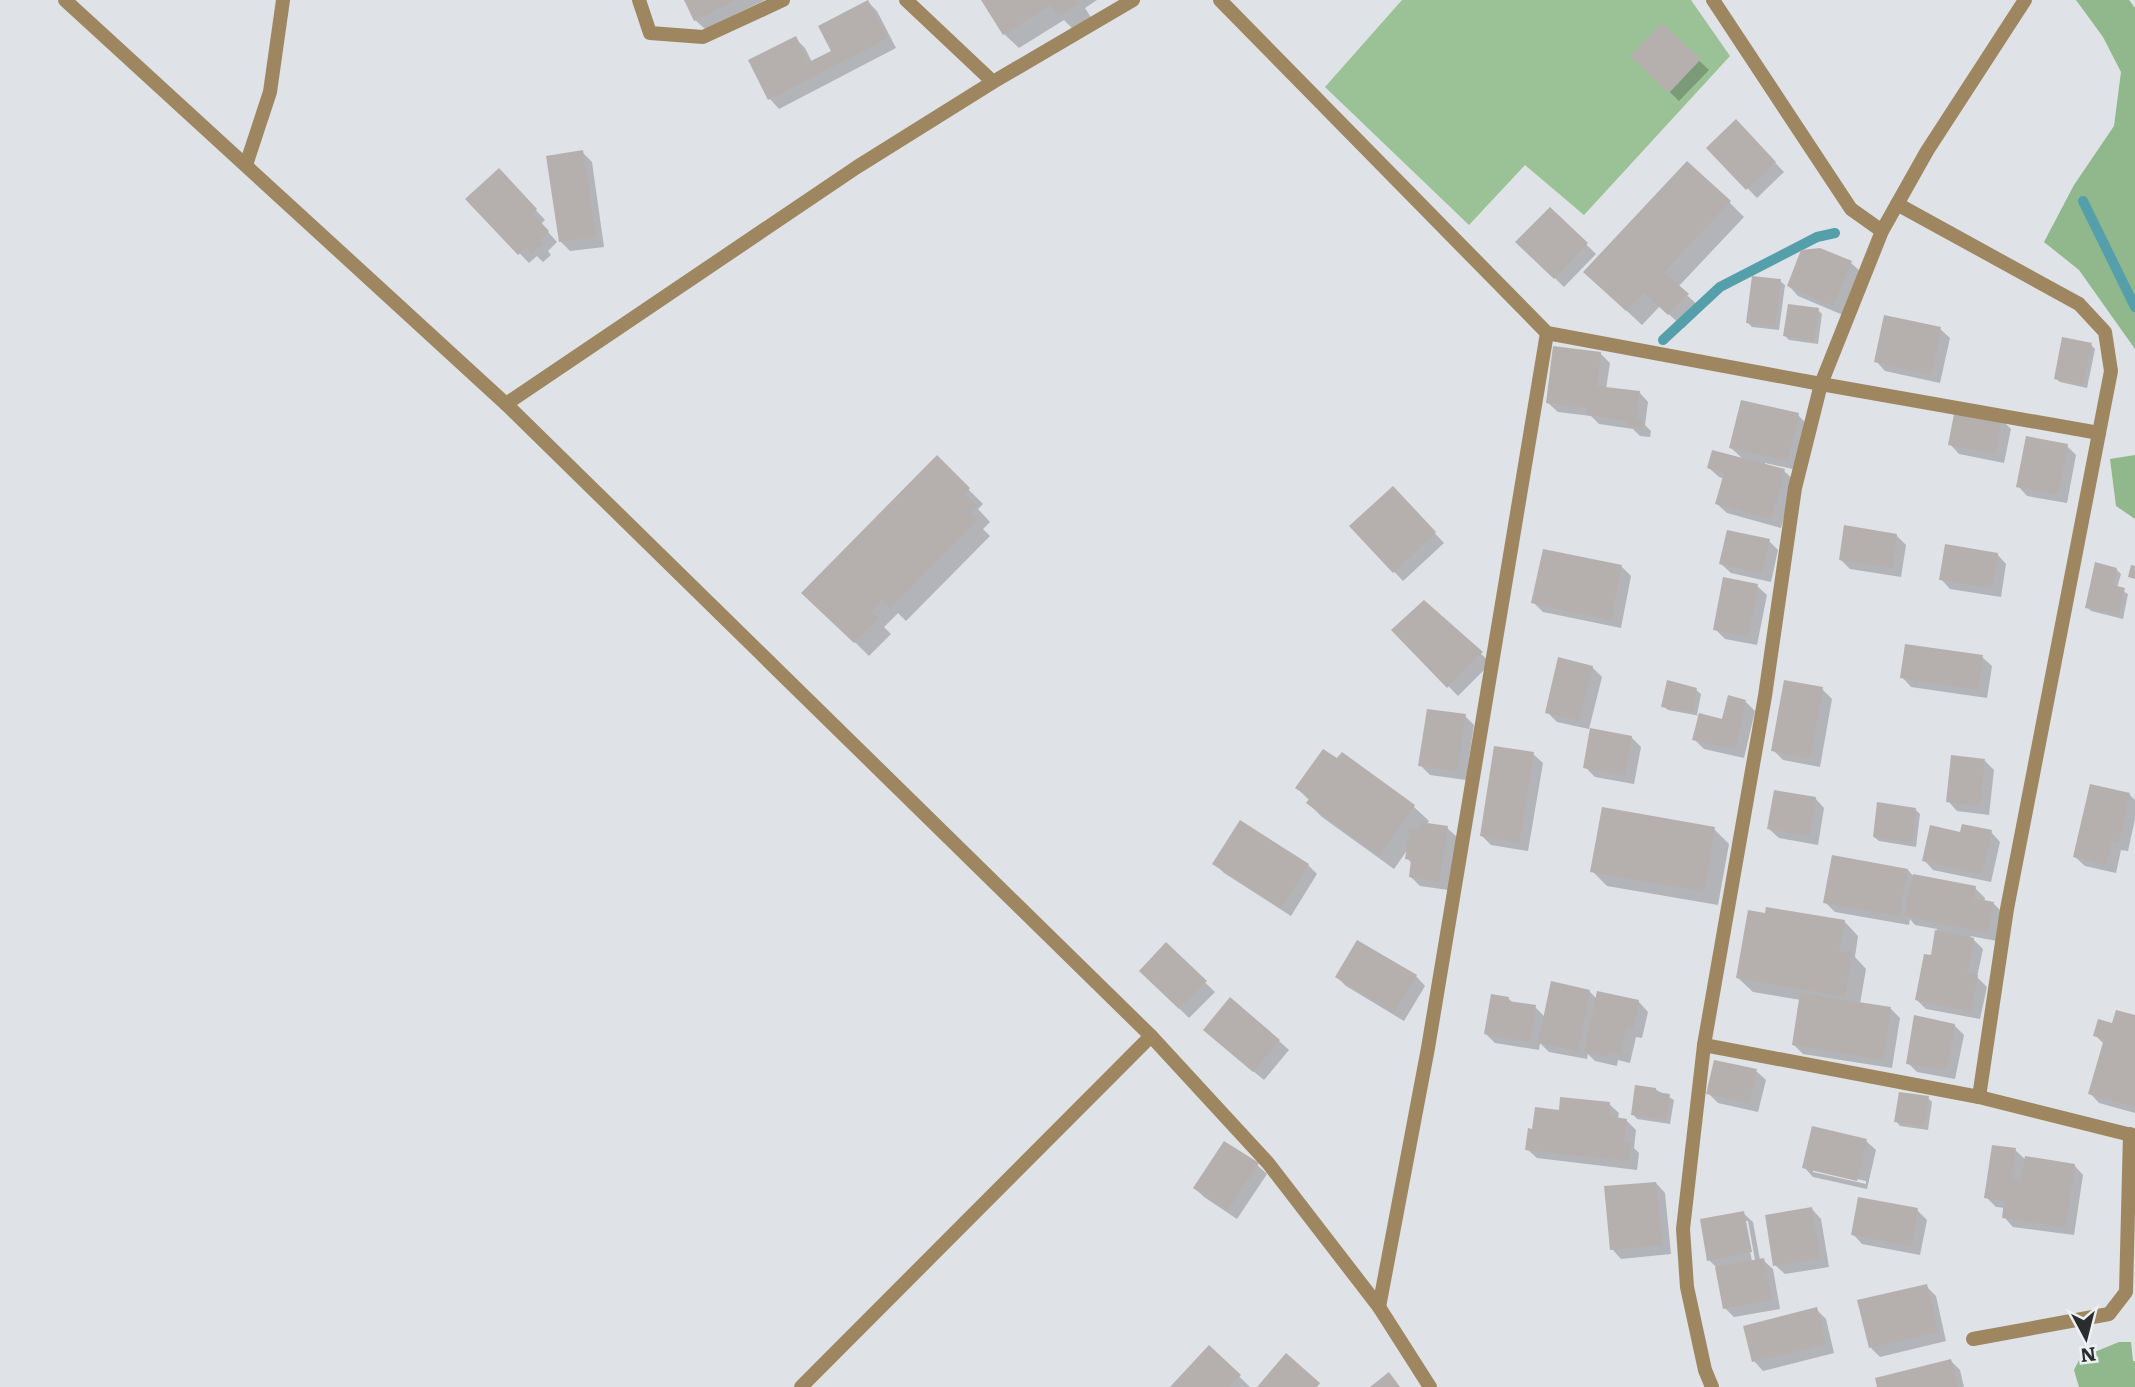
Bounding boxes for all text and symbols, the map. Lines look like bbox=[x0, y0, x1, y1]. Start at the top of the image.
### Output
north arrow bbox=[2051, 1303, 2121, 1373]
text: N bbox=[2079, 1341, 2098, 1371]

